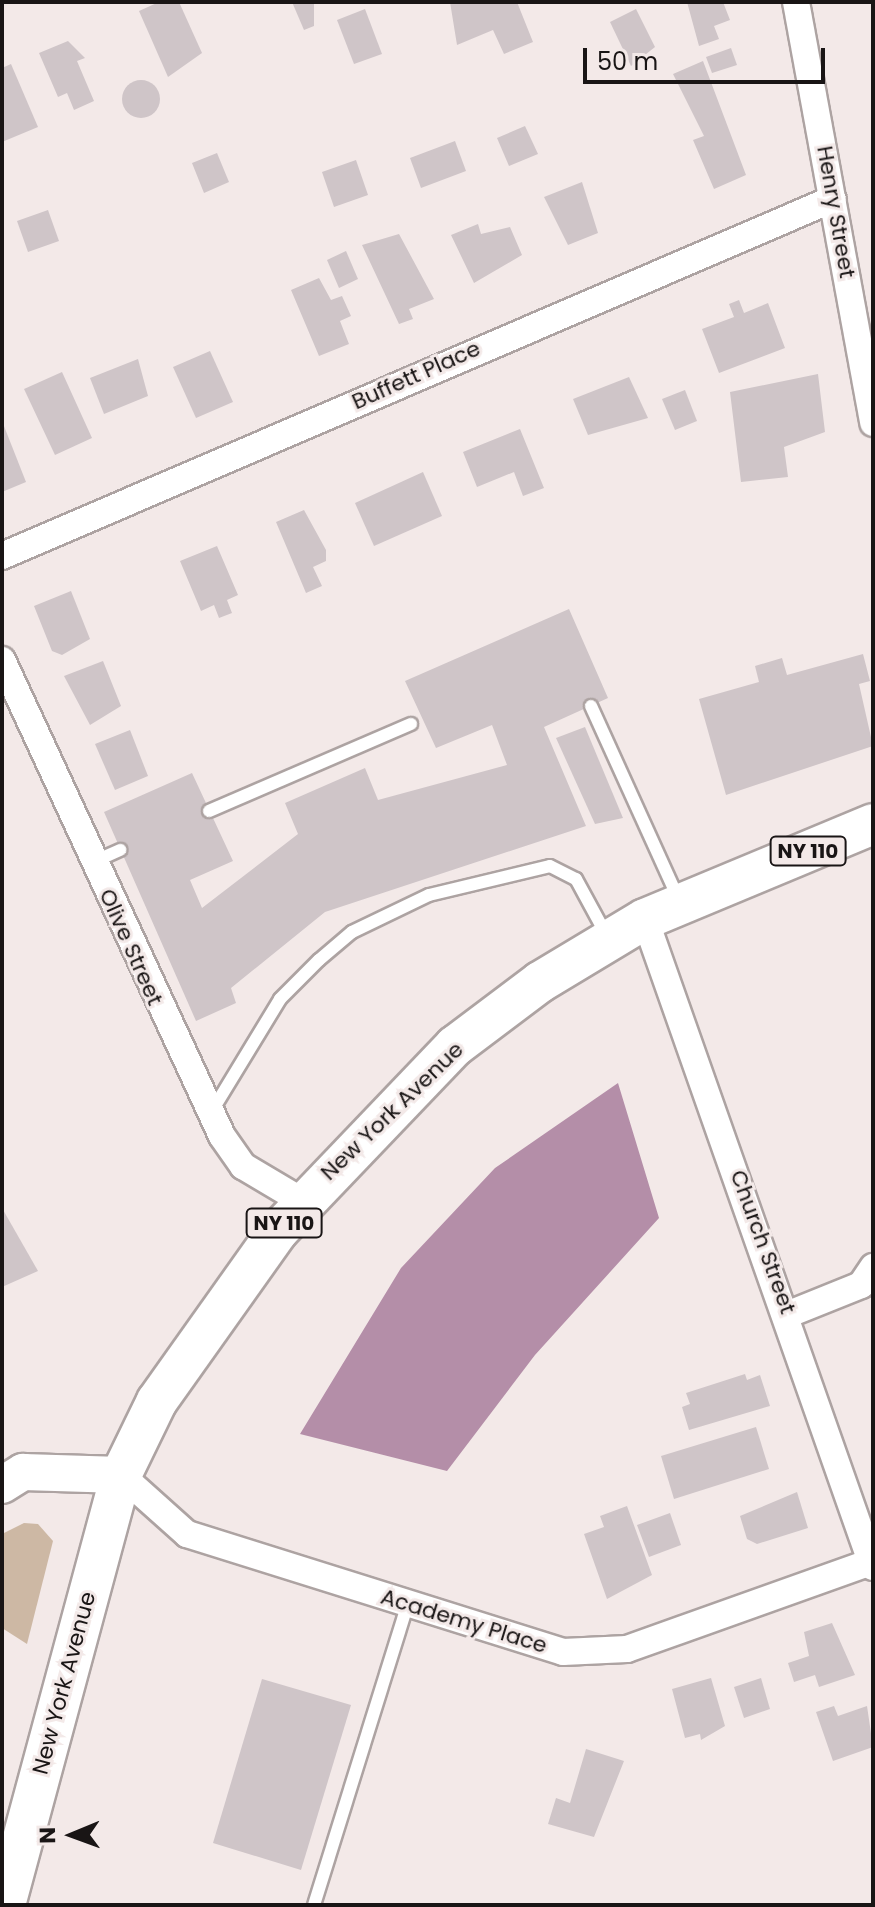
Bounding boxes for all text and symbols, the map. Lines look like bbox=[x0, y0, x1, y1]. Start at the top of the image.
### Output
scale bar bbox=[587, 32, 829, 82]
text: 50 m bbox=[597, 45, 658, 78]
street label: Henry Street bbox=[811, 144, 861, 280]
street label: Buffett Place bbox=[348, 335, 484, 415]
road number: NY 110 bbox=[768, 835, 848, 867]
street label: Olive Street bbox=[94, 885, 168, 1009]
street label: New York Avenue bbox=[315, 1036, 469, 1186]
street label: Church Street bbox=[725, 1167, 801, 1317]
road number: NY 110 bbox=[244, 1207, 324, 1239]
street label: Academy Place bbox=[378, 1583, 550, 1659]
street label: New York Avenue bbox=[27, 1589, 101, 1777]
north arrow bbox=[32, 1795, 112, 1875]
text: N bbox=[32, 1827, 63, 1844]

